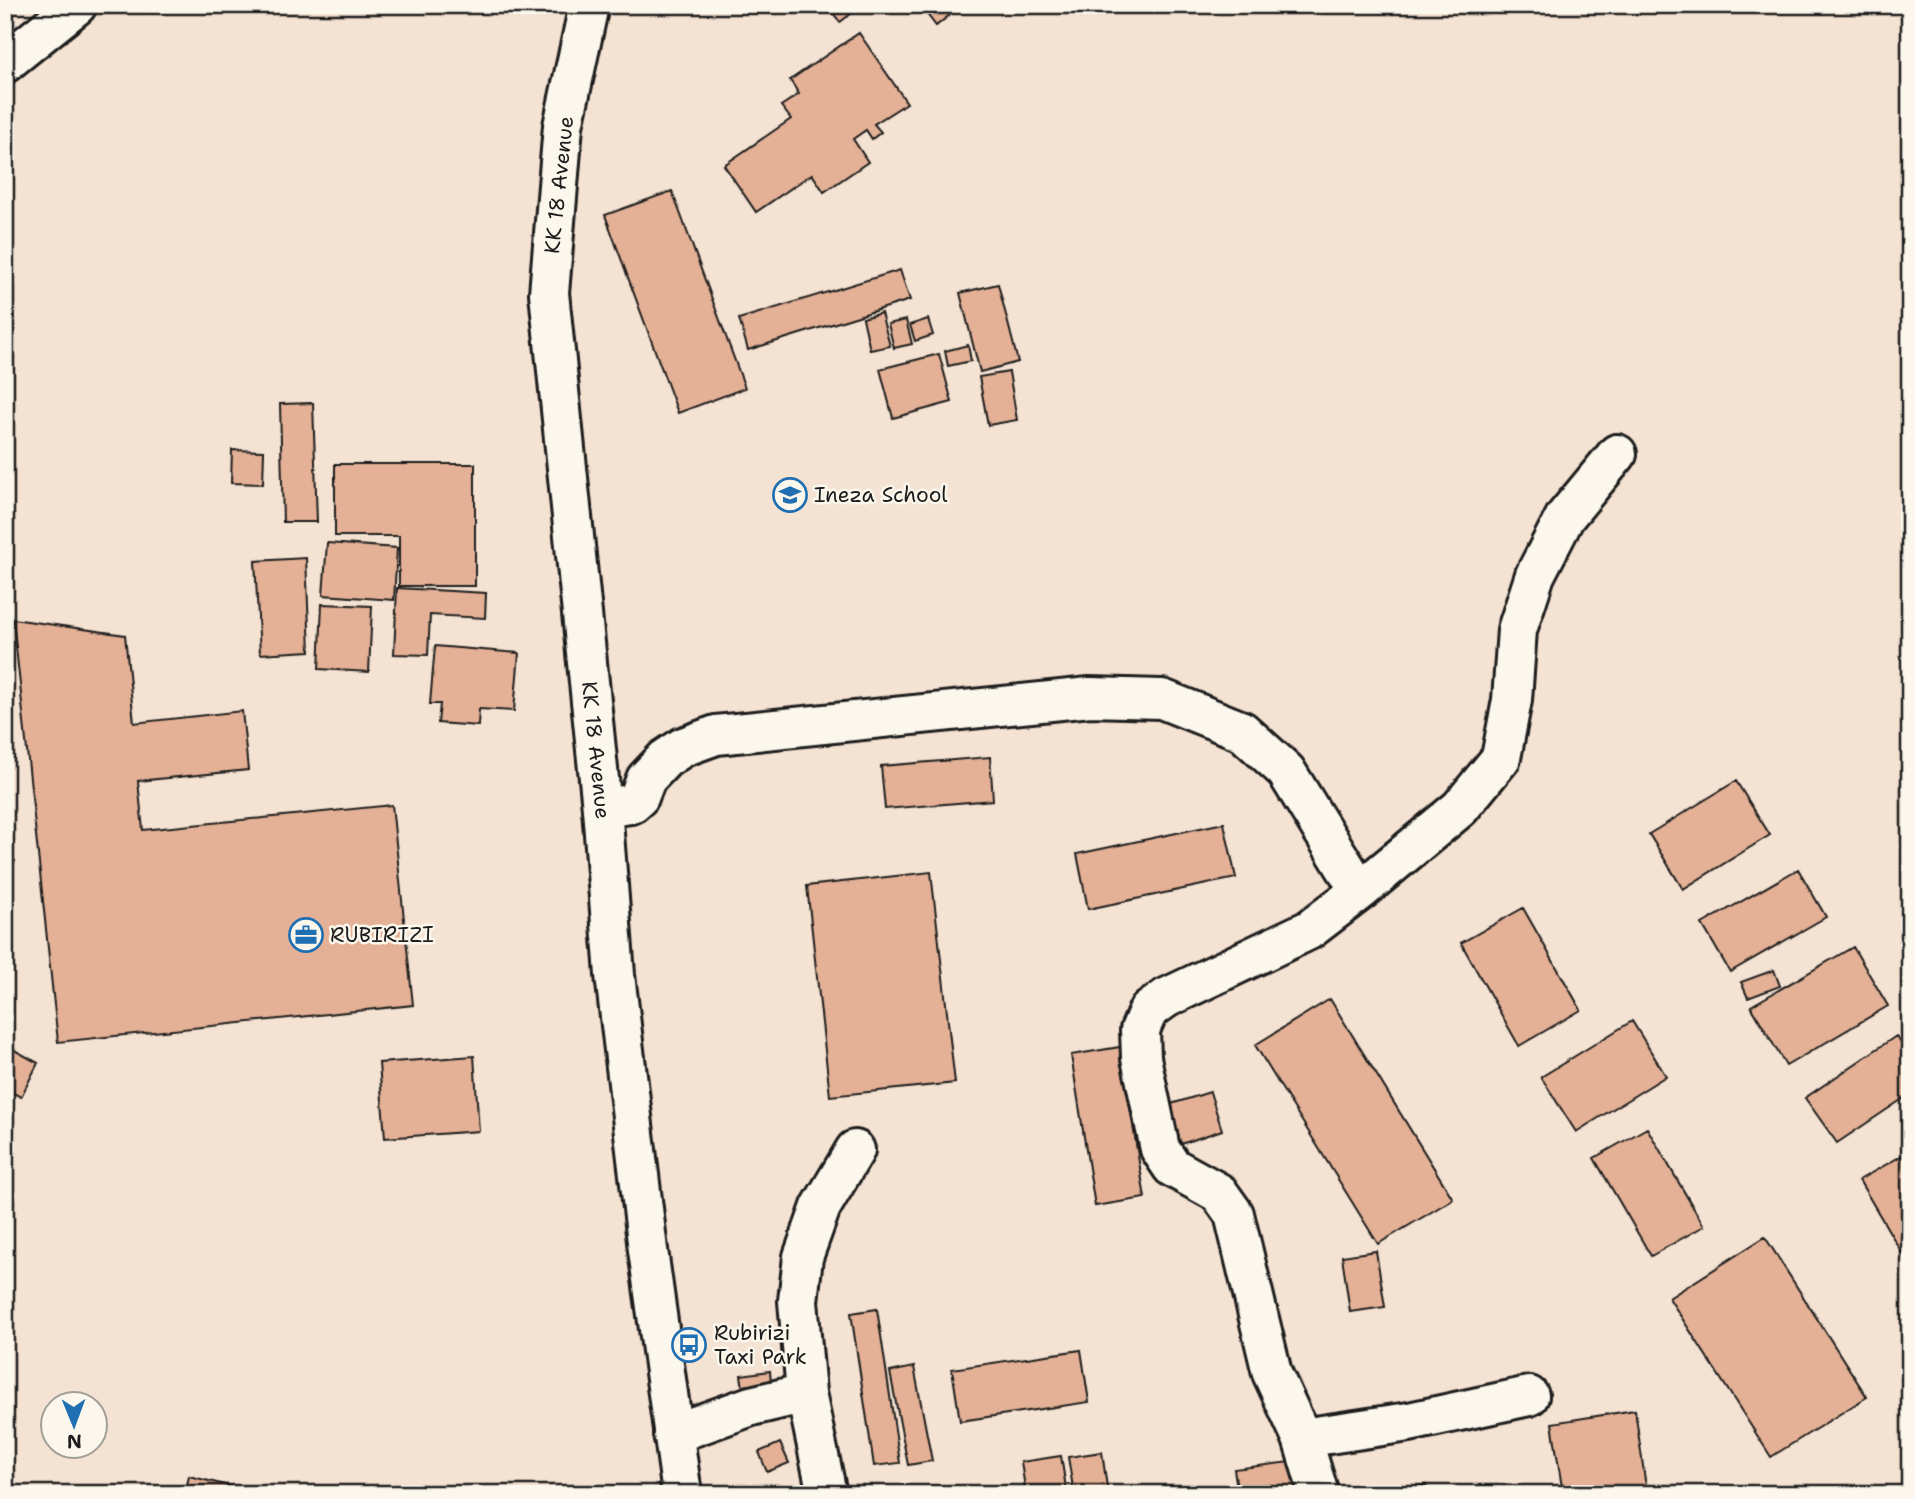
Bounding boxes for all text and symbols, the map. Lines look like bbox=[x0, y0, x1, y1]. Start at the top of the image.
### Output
street label: KK 18 Avenue bbox=[538, 115, 580, 255]
school or university icon: Ineza School bbox=[771, 476, 809, 514]
place label: Ineza School bbox=[814, 481, 948, 509]
street label: KK 18 Avenue bbox=[575, 680, 617, 820]
office icon: RUBIRIZI bbox=[287, 916, 325, 954]
place label: RUBIRIZI bbox=[330, 921, 434, 949]
place label: Rubirizi Taxi Park bbox=[714, 1319, 807, 1371]
bus stop icon: Rubirizi Taxi Park bbox=[670, 1326, 708, 1364]
north arrow bbox=[38, 1390, 108, 1460]
text: N bbox=[67, 1429, 82, 1454]

